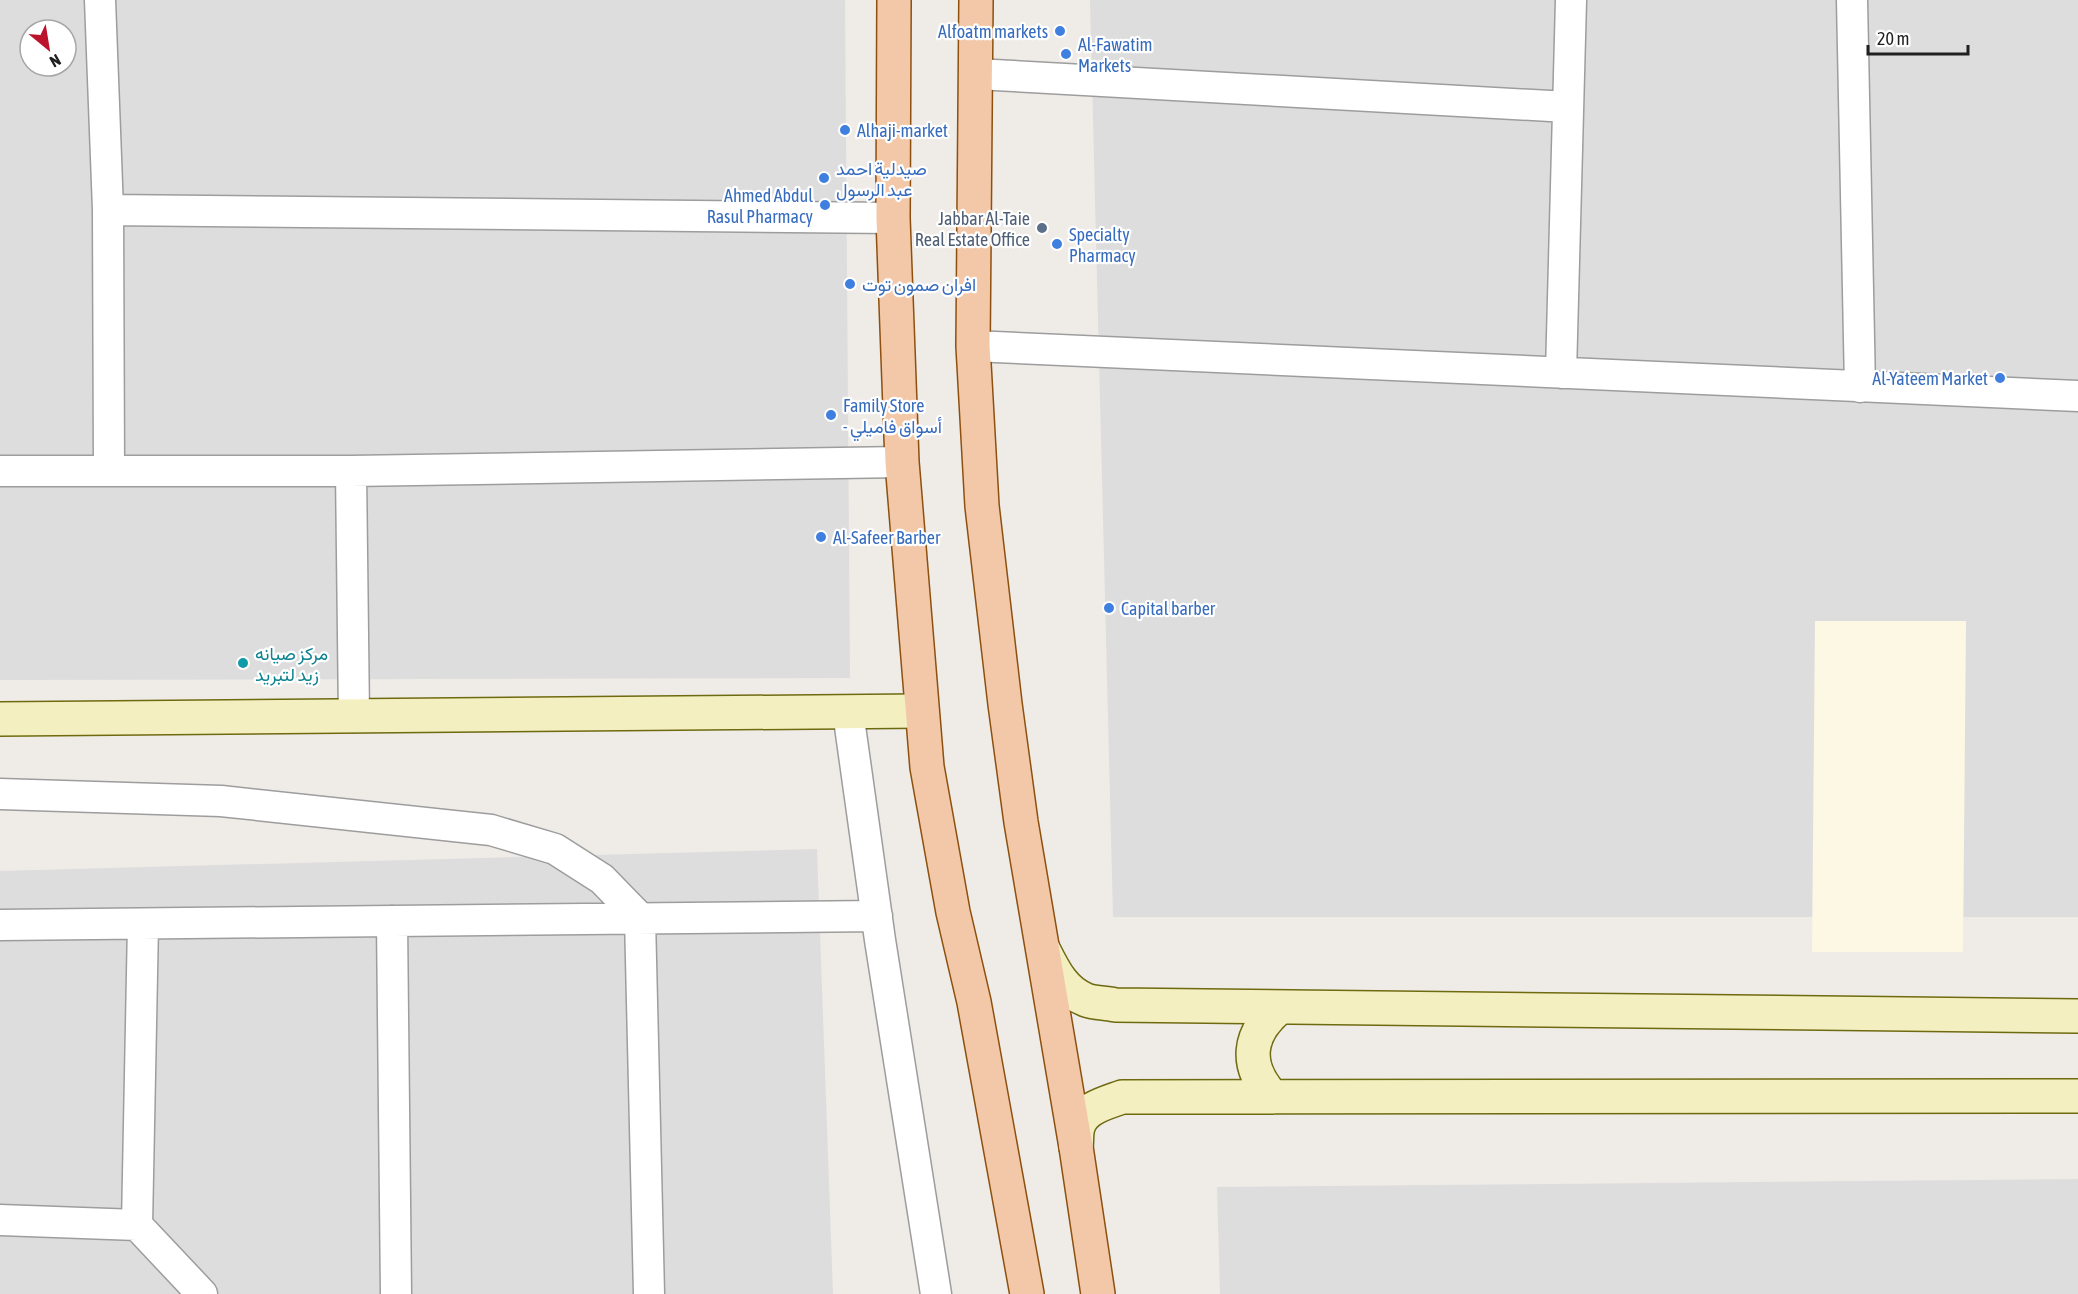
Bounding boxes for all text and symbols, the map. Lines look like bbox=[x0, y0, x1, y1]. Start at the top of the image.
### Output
north arrow bbox=[18, 18, 78, 78]
scale bar bbox=[1868, 18, 1968, 56]
place label: Alfoatm markets bbox=[938, 21, 1048, 42]
marker: Alfoatm markets bbox=[1053, 24, 1067, 38]
text: 20 m bbox=[1877, 28, 1909, 49]
place label: Al-Fawatim Markets bbox=[1078, 34, 1153, 76]
marker: Al-Fawatim Markets bbox=[1059, 47, 1073, 61]
text: N bbox=[47, 51, 64, 71]
place label: Alhaji-market bbox=[857, 120, 948, 141]
marker: Alhaji-market bbox=[838, 123, 852, 137]
place label: صيدلية احمد عبد الرسول bbox=[836, 158, 927, 201]
marker: صيدلية احمد عبد الرسول bbox=[817, 171, 831, 185]
place label: Ahmed Abdul Rasul Pharmacy bbox=[707, 185, 813, 227]
marker: Ahmed Abdul Rasul Pharmacy bbox=[818, 198, 832, 212]
place label: Jabbar Al-Taie Real Estate Office bbox=[915, 208, 1030, 250]
marker: Jabbar Al-Taie Real Estate Office bbox=[1035, 221, 1049, 235]
place label: Specialty Pharmacy bbox=[1069, 224, 1136, 266]
marker: Specialty Pharmacy bbox=[1050, 237, 1064, 251]
place label: افران صمون توت bbox=[862, 274, 976, 296]
marker: افران صمون توت bbox=[843, 277, 857, 291]
place label: Al-Yateem Market bbox=[1872, 368, 1988, 389]
marker: Al-Yateem Market bbox=[1993, 371, 2007, 385]
place label: Family Store - أسواق فاميلي bbox=[843, 395, 942, 442]
marker: Family Store - أسواق فاميلي bbox=[824, 408, 838, 422]
place label: Al-Safeer Barber bbox=[833, 527, 941, 548]
marker: Al-Safeer Barber bbox=[814, 530, 828, 544]
place label: Capital barber bbox=[1121, 598, 1216, 619]
marker: Capital barber bbox=[1102, 601, 1116, 615]
place label: مركز صيانه زيد لتبريد bbox=[255, 643, 328, 686]
marker: مركز صيانه زيد لتبريد bbox=[236, 656, 250, 670]

